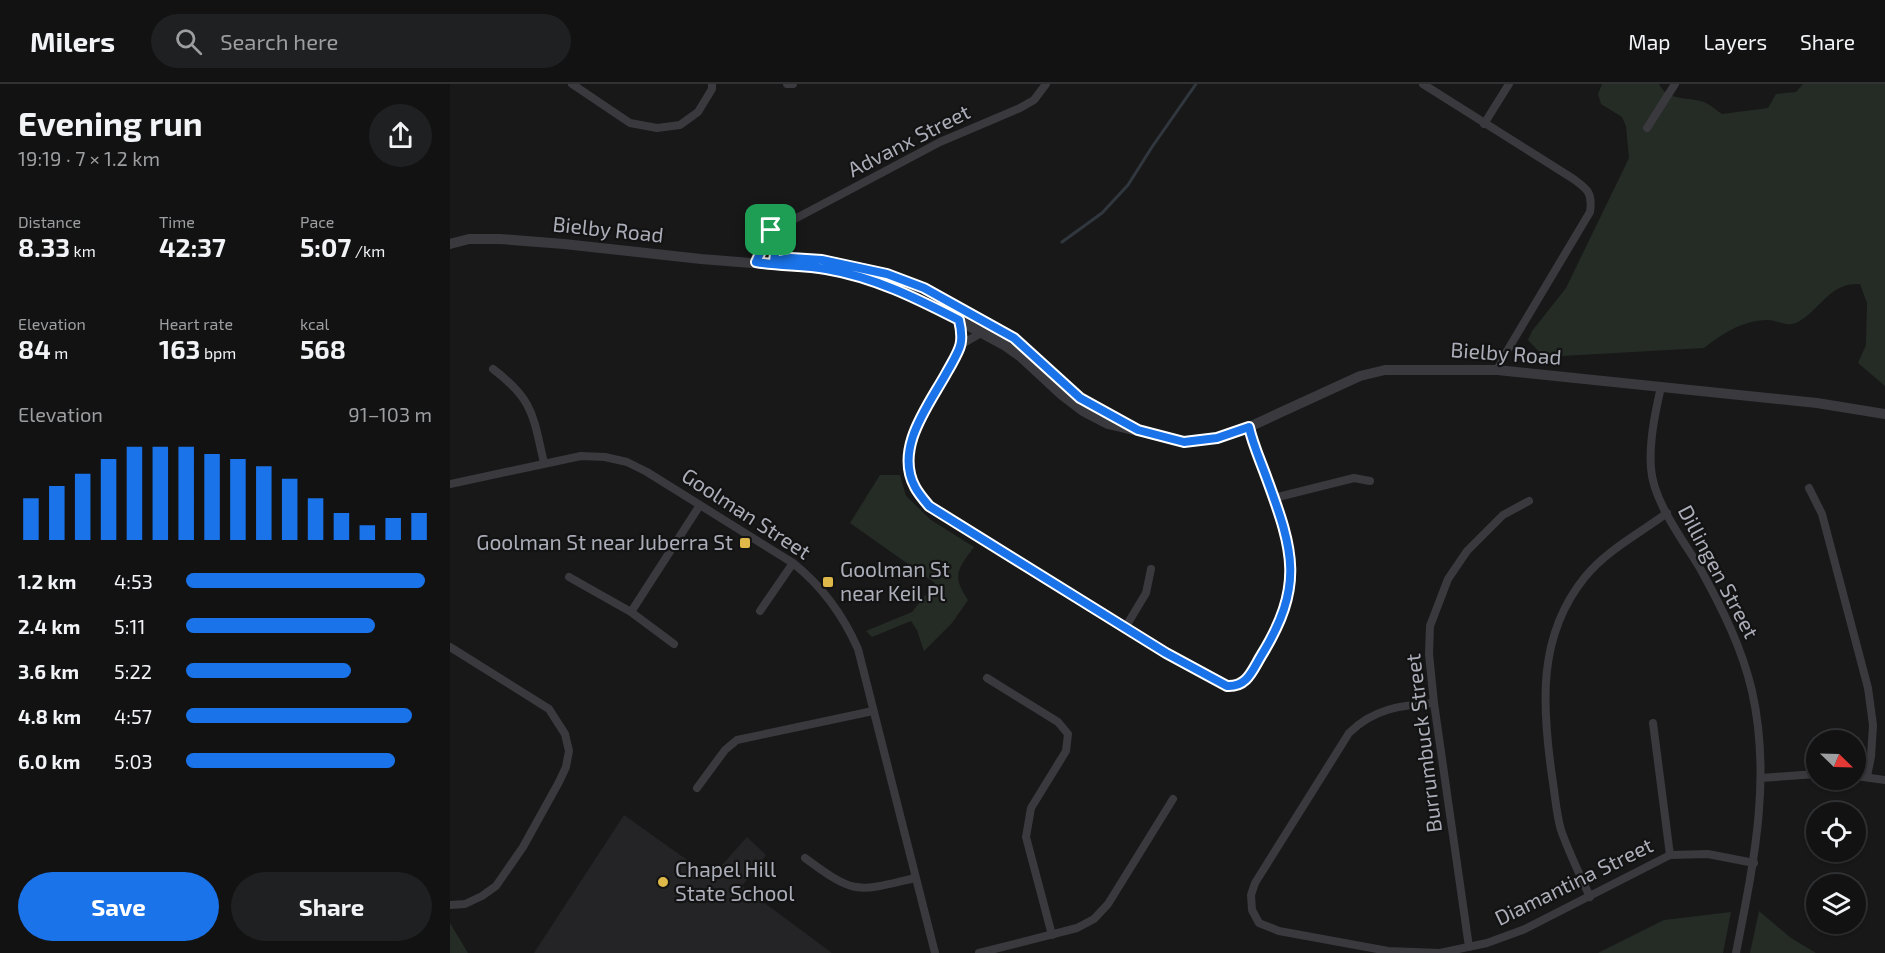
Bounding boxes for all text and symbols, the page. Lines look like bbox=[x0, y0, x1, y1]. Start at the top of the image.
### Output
search box bbox=[151, 14, 571, 68]
text: Milers bbox=[30, 24, 115, 58]
icon: search bbox=[172, 25, 205, 58]
text: Search here bbox=[220, 28, 338, 54]
text: Map bbox=[1628, 29, 1670, 54]
text: Layers bbox=[1703, 29, 1767, 54]
text: Share bbox=[1800, 29, 1855, 54]
street label: Advanx Street bbox=[843, 98, 974, 181]
text: Evening run bbox=[18, 103, 203, 143]
button: share bbox=[369, 104, 432, 167]
text: 19:19 · 7 × 1.2 km bbox=[18, 146, 160, 170]
pin bbox=[745, 204, 796, 255]
street label: Bielby Road bbox=[551, 210, 665, 247]
text: Distance bbox=[18, 212, 81, 231]
text: Time bbox=[159, 212, 195, 231]
text: Pace bbox=[300, 212, 334, 231]
icon: arrive bbox=[754, 213, 787, 246]
text: 8.33 bbox=[18, 231, 70, 262]
text: 42:37 bbox=[159, 231, 226, 262]
text: 5:07 bbox=[300, 231, 351, 262]
text: km bbox=[70, 241, 96, 260]
text: /km bbox=[351, 241, 385, 260]
text: Elevation bbox=[18, 314, 86, 333]
text: Heart rate bbox=[159, 314, 233, 333]
text: kcal bbox=[300, 314, 329, 333]
text: 84 bbox=[18, 333, 51, 364]
text: 163 bbox=[159, 333, 200, 364]
text: 568 bbox=[300, 333, 346, 364]
street label: Bielby Road bbox=[1450, 336, 1562, 369]
text: m bbox=[51, 343, 68, 362]
text: bpm bbox=[200, 343, 236, 362]
text: Elevation bbox=[18, 402, 103, 426]
text: 91–103 m bbox=[348, 402, 432, 426]
street label: Goolman Street bbox=[678, 462, 816, 564]
street label: Dillingen Street bbox=[1674, 500, 1765, 642]
place label: Goolman St near Juberra St bbox=[476, 529, 733, 554]
marker: Goolman St near Juberra St bbox=[738, 536, 752, 550]
place label: Goolman St near Keil Pl bbox=[840, 556, 950, 605]
text: 1.2 km bbox=[18, 569, 76, 593]
text: 4:53 bbox=[114, 569, 153, 593]
marker: Goolman St near Keil Pl bbox=[821, 575, 835, 589]
text: 2.4 km bbox=[18, 614, 80, 638]
text: 5:11 bbox=[114, 614, 145, 638]
street label: Burrumbuck Street bbox=[1399, 652, 1446, 834]
text: 3.6 km bbox=[18, 659, 79, 683]
text: 5:22 bbox=[114, 659, 152, 683]
text: 4.8 km bbox=[18, 704, 81, 728]
text: 4:57 bbox=[114, 704, 152, 728]
north arrow bbox=[1806, 730, 1866, 790]
map controls bbox=[1806, 730, 1866, 934]
text: 6.0 km bbox=[18, 749, 80, 773]
text: 5:03 bbox=[114, 749, 153, 773]
button: locate bbox=[1806, 802, 1866, 862]
street label: Diamantina Street bbox=[1490, 832, 1656, 930]
place label: Chapel Hill State School bbox=[675, 856, 795, 905]
button: Save bbox=[18, 872, 219, 941]
button: Share bbox=[231, 872, 432, 941]
button: layers bbox=[1806, 874, 1866, 934]
marker: Chapel Hill State School bbox=[656, 875, 670, 889]

